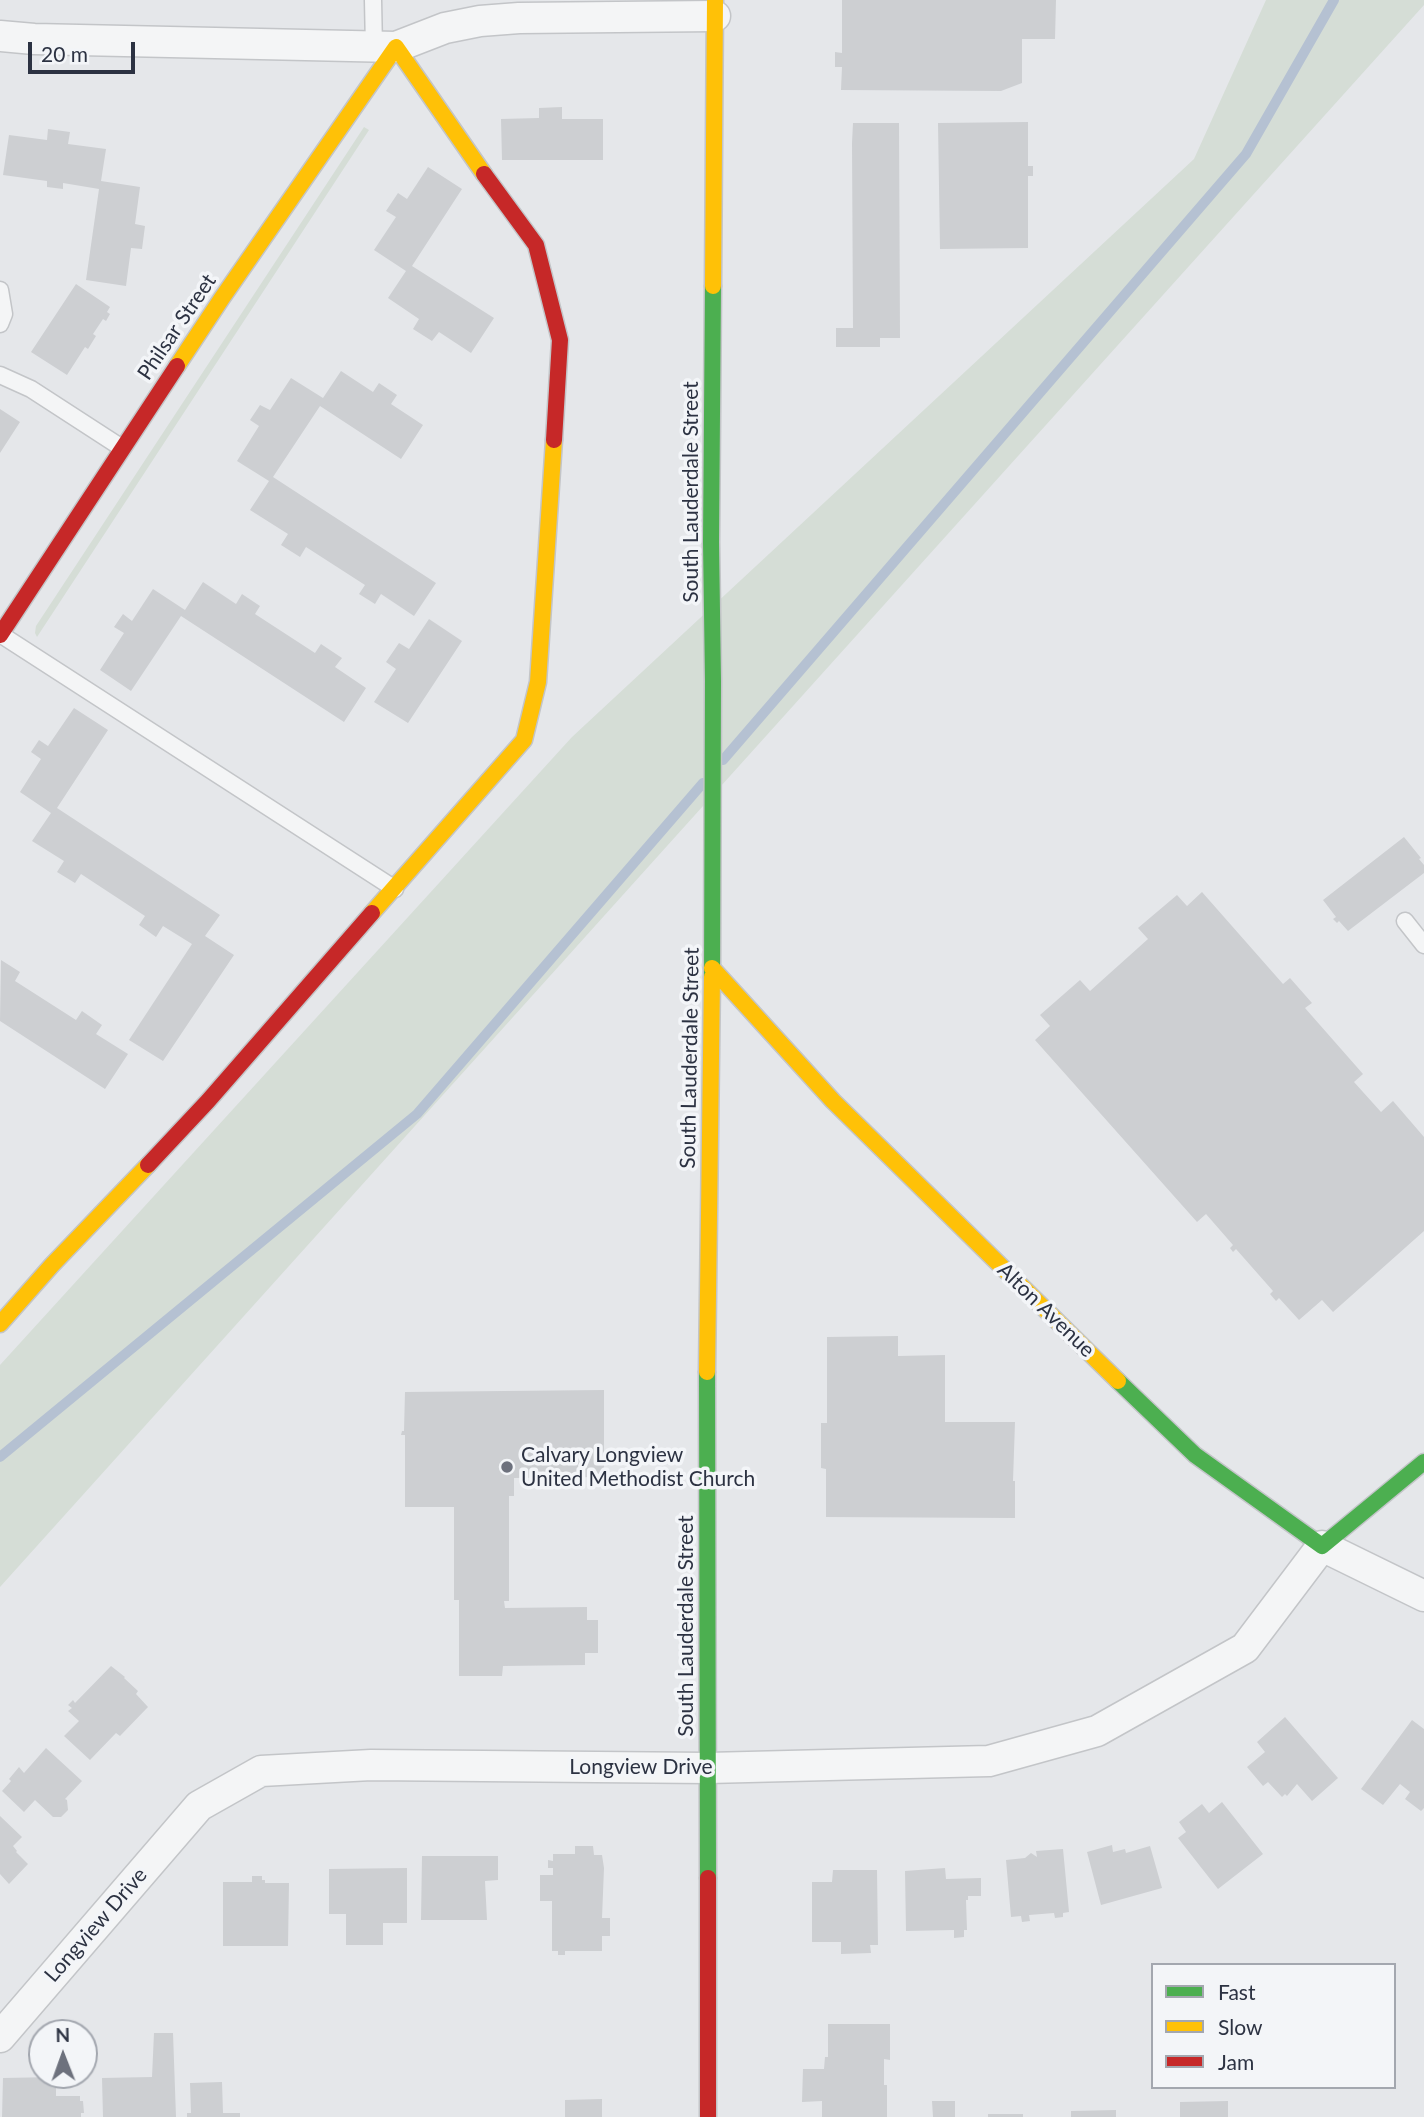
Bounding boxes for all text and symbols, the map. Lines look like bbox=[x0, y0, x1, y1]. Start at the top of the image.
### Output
scale bar bbox=[32, 28, 138, 72]
text: 20 m bbox=[41, 41, 88, 66]
street label: Philsar Street bbox=[132, 269, 222, 385]
street label: South Lauderdale Street bbox=[678, 381, 704, 603]
street label: South Lauderdale Street bbox=[675, 947, 705, 1169]
street label: Alton Avenue bbox=[992, 1257, 1100, 1363]
place label: Calvary Longview United Methodist Church bbox=[521, 1442, 755, 1492]
marker: Calvary Longview United Methodist Church bbox=[499, 1459, 515, 1475]
street label: South Lauderdale Street bbox=[673, 1515, 699, 1737]
street label: Longview Drive bbox=[569, 1754, 713, 1780]
street label: Longview Drive bbox=[39, 1863, 153, 1987]
legend bbox=[1151, 1963, 1396, 2089]
text: Fast bbox=[1218, 1979, 1255, 2004]
text: Slow bbox=[1218, 2014, 1262, 2039]
north arrow bbox=[28, 2019, 98, 2089]
text: N bbox=[55, 2023, 70, 2046]
text: Jam bbox=[1218, 2049, 1254, 2074]

